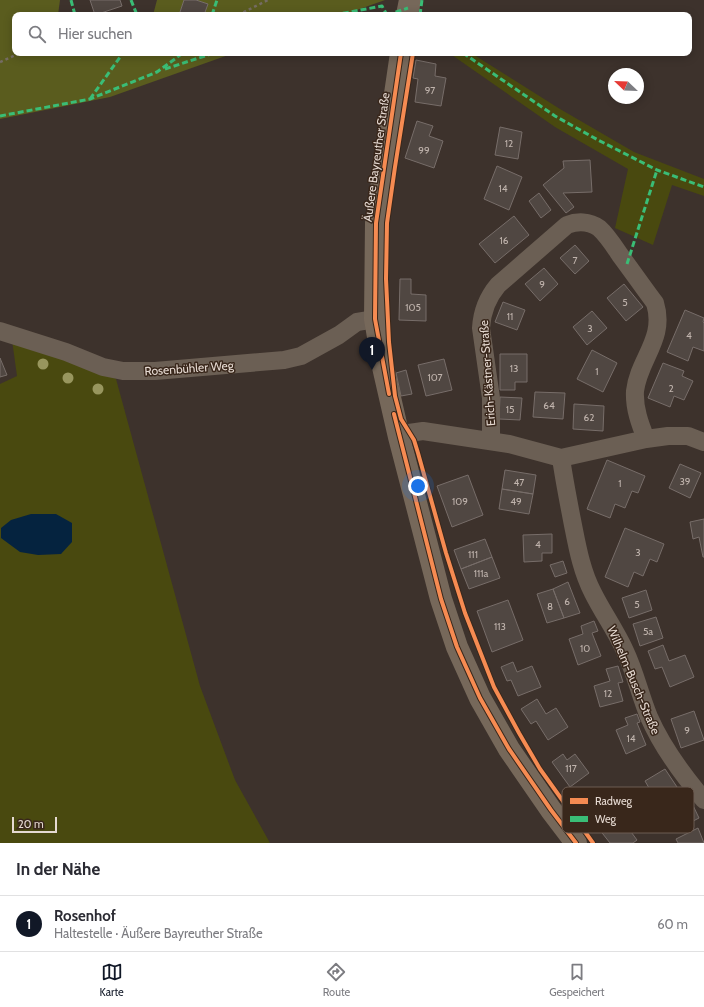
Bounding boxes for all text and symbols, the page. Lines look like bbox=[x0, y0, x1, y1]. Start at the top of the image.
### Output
search box bbox=[12, 12, 692, 56]
icon: search bbox=[26, 23, 48, 45]
text: Hier suchen bbox=[58, 25, 133, 43]
north arrow bbox=[608, 68, 644, 104]
house number: 97 bbox=[425, 84, 435, 97]
street label: Äußere Bayreuther Straße bbox=[359, 91, 393, 223]
house number: 12 bbox=[505, 137, 513, 150]
house number: 99 bbox=[418, 144, 430, 157]
house number: 14 bbox=[498, 182, 508, 195]
house number: 16 bbox=[500, 234, 509, 247]
house number: 7 bbox=[572, 254, 578, 267]
house number: 9 bbox=[539, 278, 545, 291]
house number: 5 bbox=[622, 296, 628, 309]
house number: 105 bbox=[405, 301, 421, 314]
house number: 11 bbox=[507, 310, 513, 323]
street label: Erich-Kästner-Straße bbox=[476, 320, 498, 426]
house number: 3 bbox=[587, 322, 593, 335]
house number: 4 bbox=[686, 329, 692, 342]
pin: 1 bbox=[359, 337, 385, 370]
street label: Rosenbühler Weg bbox=[144, 357, 235, 379]
house number: 13 bbox=[510, 362, 518, 375]
house number: 1 bbox=[595, 365, 599, 378]
house number: 107 bbox=[427, 371, 443, 384]
house number: 2 bbox=[668, 382, 674, 395]
house number: 64 bbox=[543, 399, 555, 412]
house number: 15 bbox=[506, 403, 514, 416]
house number: 62 bbox=[584, 411, 594, 424]
house number: 39 bbox=[679, 475, 691, 488]
your location bbox=[408, 476, 428, 496]
house number: 47 bbox=[514, 476, 524, 489]
house number: 1 bbox=[618, 477, 622, 490]
house number: 109 bbox=[452, 495, 468, 508]
house number: 49 bbox=[510, 495, 522, 508]
house number: 4 bbox=[535, 538, 541, 551]
house number: 3 bbox=[635, 546, 641, 559]
house number: 111 bbox=[468, 548, 478, 561]
house number: 111a bbox=[474, 567, 488, 580]
house number: 6 bbox=[564, 595, 570, 608]
house number: 5 bbox=[634, 598, 640, 611]
house number: 8 bbox=[547, 600, 553, 613]
house number: 113 bbox=[494, 620, 506, 633]
street label: Wilhelm-Busch-Straße bbox=[604, 624, 664, 736]
house number: 5a bbox=[643, 625, 653, 638]
house number: 10 bbox=[580, 642, 590, 655]
house number: 12 bbox=[604, 687, 612, 700]
house number: 9 bbox=[684, 724, 690, 737]
house number: 14 bbox=[626, 732, 636, 745]
house number: 117 bbox=[565, 762, 577, 775]
legend bbox=[562, 787, 694, 833]
text: Radweg bbox=[595, 794, 633, 808]
text: Weg bbox=[595, 812, 617, 826]
scale bar bbox=[12, 815, 57, 834]
text: 20 m bbox=[18, 817, 44, 831]
text: In der Nähe bbox=[16, 859, 100, 879]
text: Rosenhof bbox=[54, 907, 116, 925]
text: 1 bbox=[27, 916, 31, 932]
text: 60 m bbox=[657, 916, 688, 932]
text: Haltestelle · Äußere Bayreuther Straße bbox=[54, 925, 263, 941]
tab: Karte bbox=[99, 961, 124, 999]
tab: Route bbox=[323, 961, 350, 999]
tab: Gespeichert bbox=[549, 961, 605, 999]

